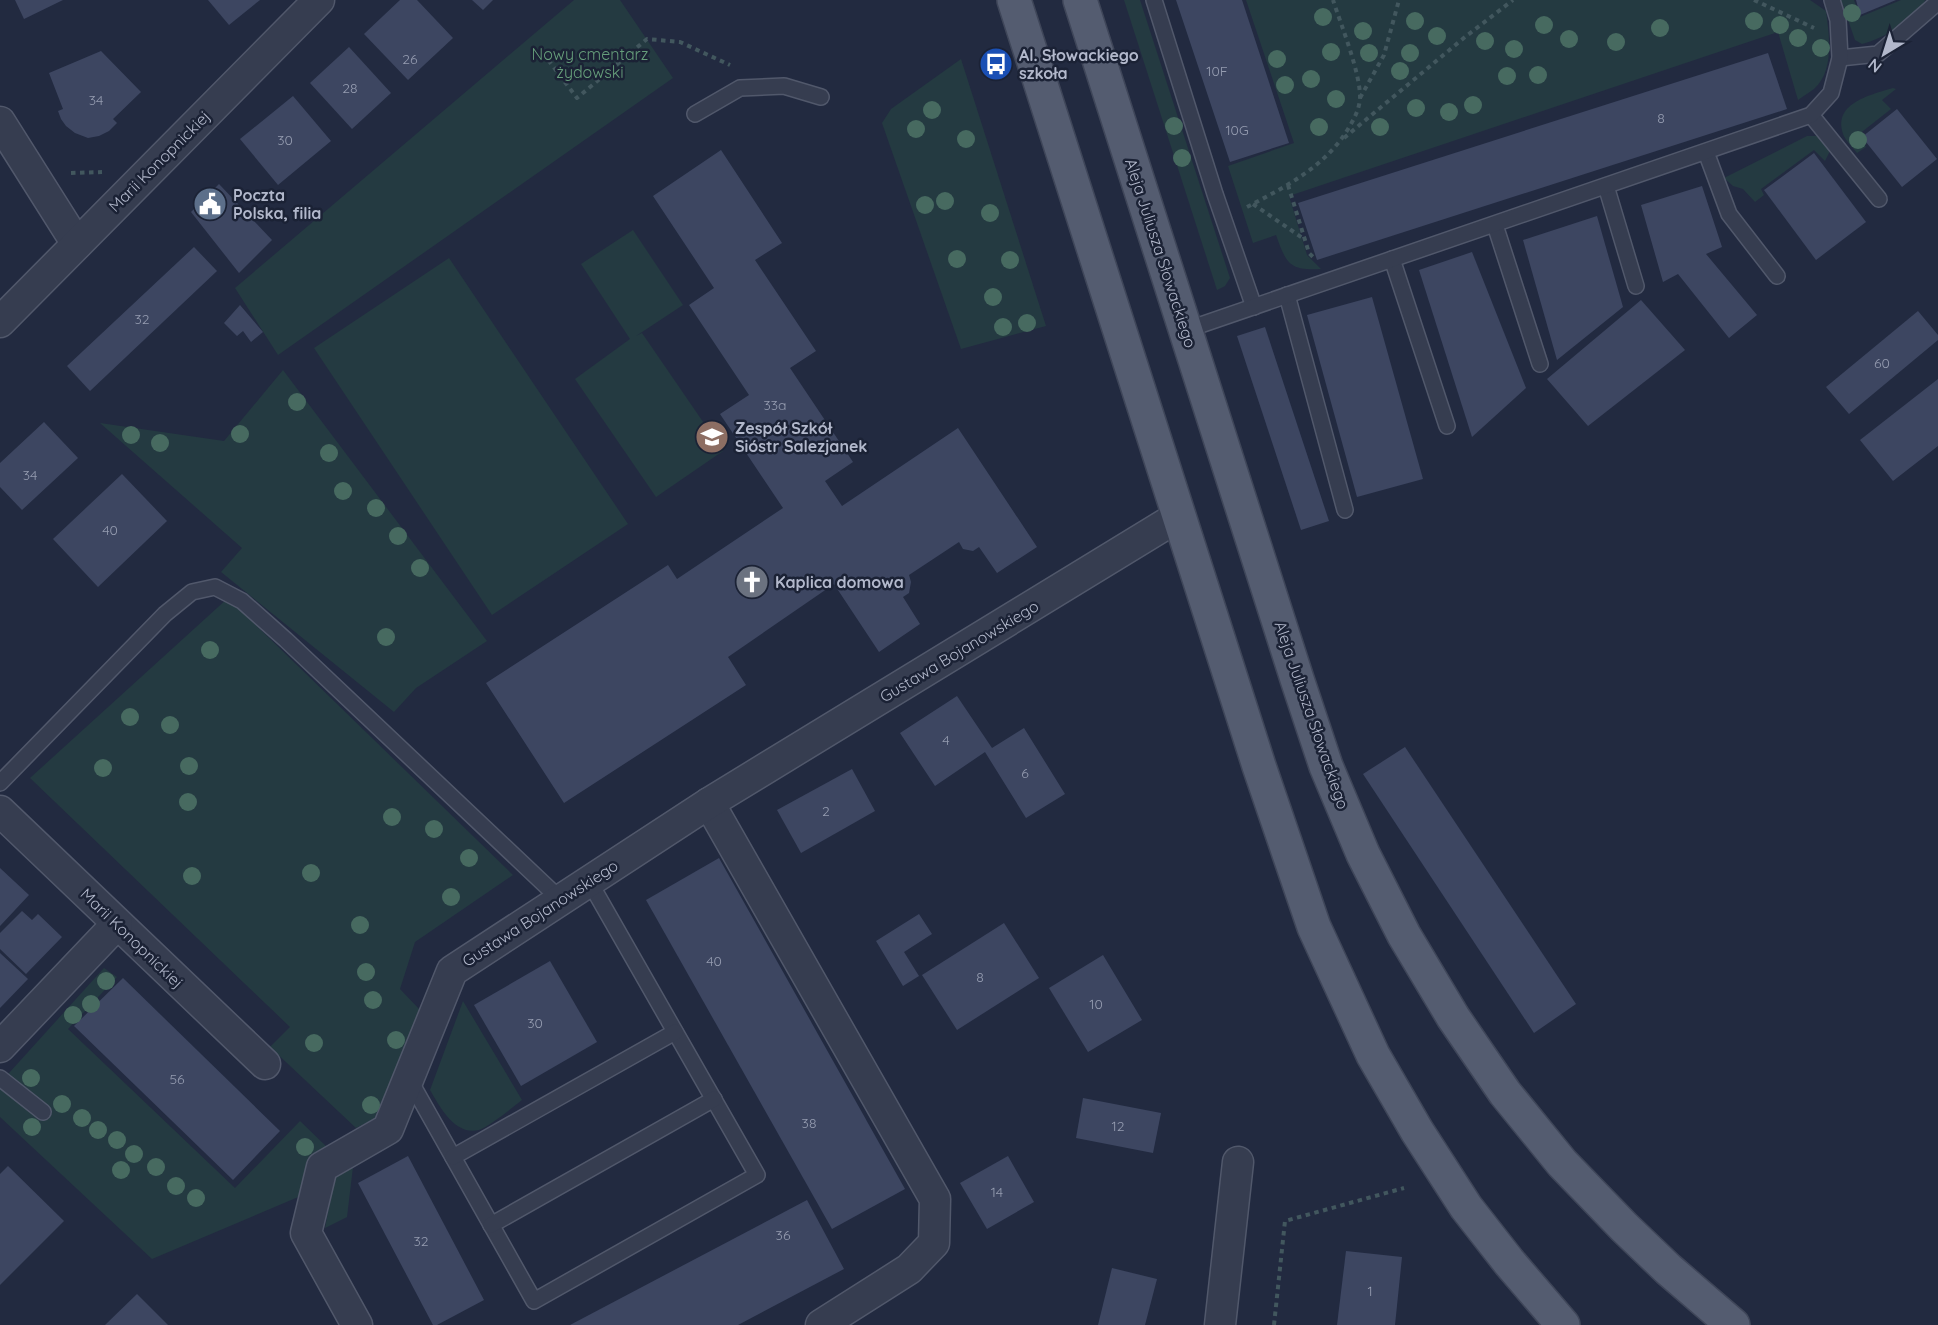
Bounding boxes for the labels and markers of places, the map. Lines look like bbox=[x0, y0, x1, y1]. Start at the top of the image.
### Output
place label: Al. Słowackiego szkoła bbox=[1019, 45, 1139, 83]
bus stop icon: Al. Słowackiego szkoła bbox=[978, 46, 1014, 82]
place label: Poczta Polska, filia bbox=[233, 185, 321, 223]
public building icon: Poczta Polska, filia bbox=[192, 186, 228, 222]
place label: Zespół Szkół Sióstr Salezjanek bbox=[735, 418, 867, 456]
school or university icon: Zespół Szkół Sióstr Salezjanek bbox=[694, 419, 730, 455]
church icon: Kaplica domowa bbox=[734, 564, 770, 600]
place label: Kaplica domowa bbox=[775, 572, 904, 592]

